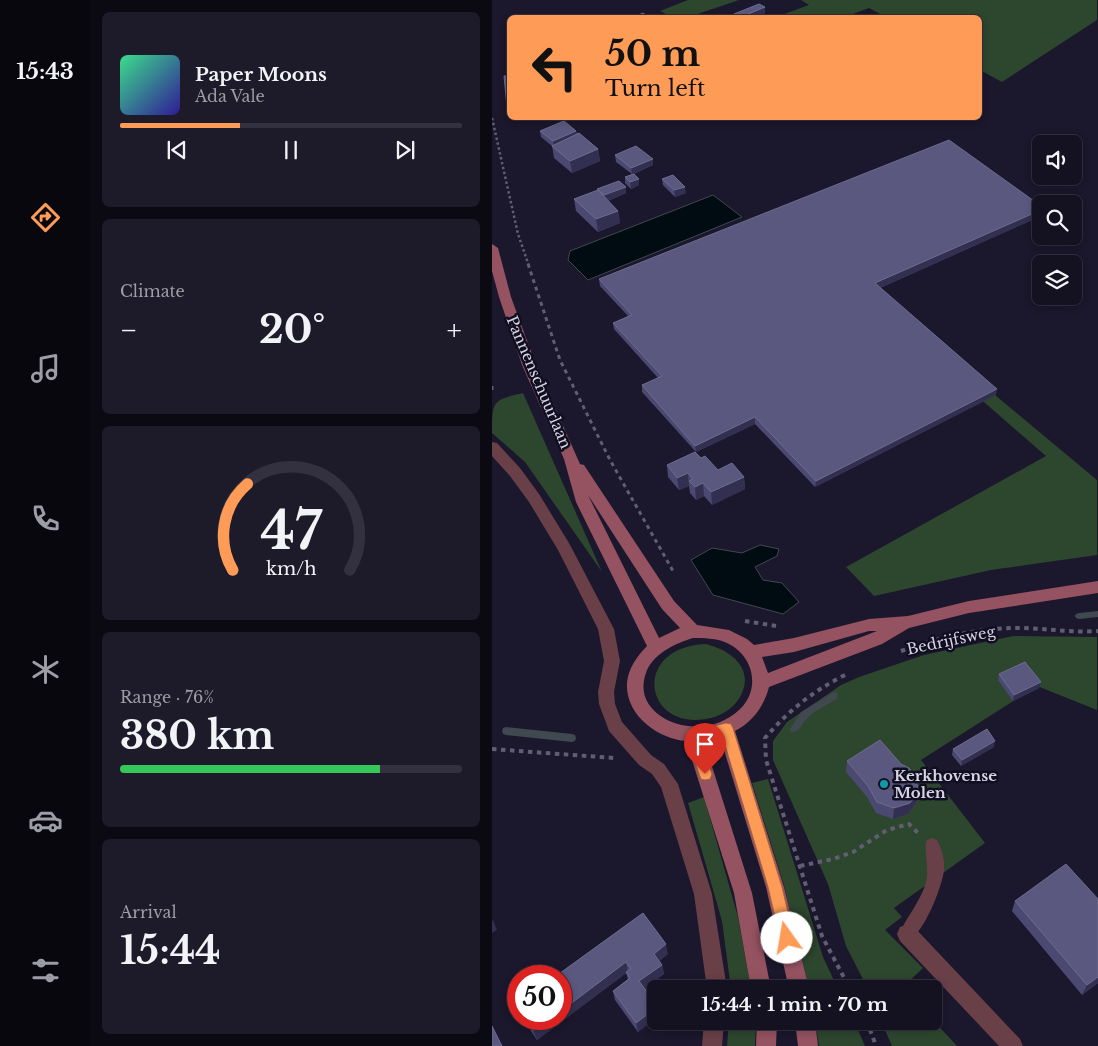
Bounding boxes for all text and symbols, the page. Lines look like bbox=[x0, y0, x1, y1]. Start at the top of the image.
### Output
text: 50 m bbox=[605, 32, 700, 75]
icon: left bbox=[522, 35, 587, 100]
text: 15:43 bbox=[16, 58, 74, 85]
text: Paper Moons bbox=[195, 63, 327, 86]
text: Turn left bbox=[605, 75, 705, 102]
text: Ada Vale bbox=[195, 86, 265, 106]
map controls bbox=[1032, 135, 1082, 305]
button: sound bbox=[1032, 135, 1082, 185]
icon: previous bbox=[163, 136, 191, 164]
icon: pause bbox=[277, 136, 305, 164]
icon: next bbox=[391, 136, 419, 164]
button: search bbox=[1032, 195, 1082, 245]
icon: directions bbox=[28, 200, 63, 235]
button: layers bbox=[1032, 255, 1082, 305]
text: Climate bbox=[120, 281, 185, 301]
text: 20° bbox=[259, 306, 325, 353]
text: − bbox=[120, 313, 138, 348]
text: + bbox=[447, 313, 462, 348]
street label: Pannenschuurlaan bbox=[502, 313, 576, 451]
icon: music bbox=[28, 351, 63, 386]
text: 47 bbox=[260, 499, 323, 563]
icon: phone bbox=[28, 501, 63, 536]
text: km/h bbox=[266, 558, 316, 580]
street label: Bedrijfsweg bbox=[905, 621, 998, 659]
icon: climate bbox=[28, 652, 63, 687]
text: Range · 76% bbox=[120, 687, 214, 707]
text: 380 km bbox=[120, 712, 274, 759]
pin bbox=[684, 723, 726, 774]
icon: arrive bbox=[691, 730, 719, 758]
place label: Kerkhovense Molen bbox=[894, 766, 997, 802]
marker: Kerkhovense Molen bbox=[878, 778, 890, 790]
icon: car bbox=[28, 803, 63, 838]
text: Arrival bbox=[120, 902, 177, 922]
position arrow bbox=[760, 911, 812, 963]
text: 15:44 bbox=[120, 927, 220, 974]
icon: filters bbox=[28, 953, 63, 988]
speed limit sign: 50 bbox=[507, 965, 572, 1030]
text: 15:44 · 1 min · 70 m bbox=[701, 993, 888, 1016]

